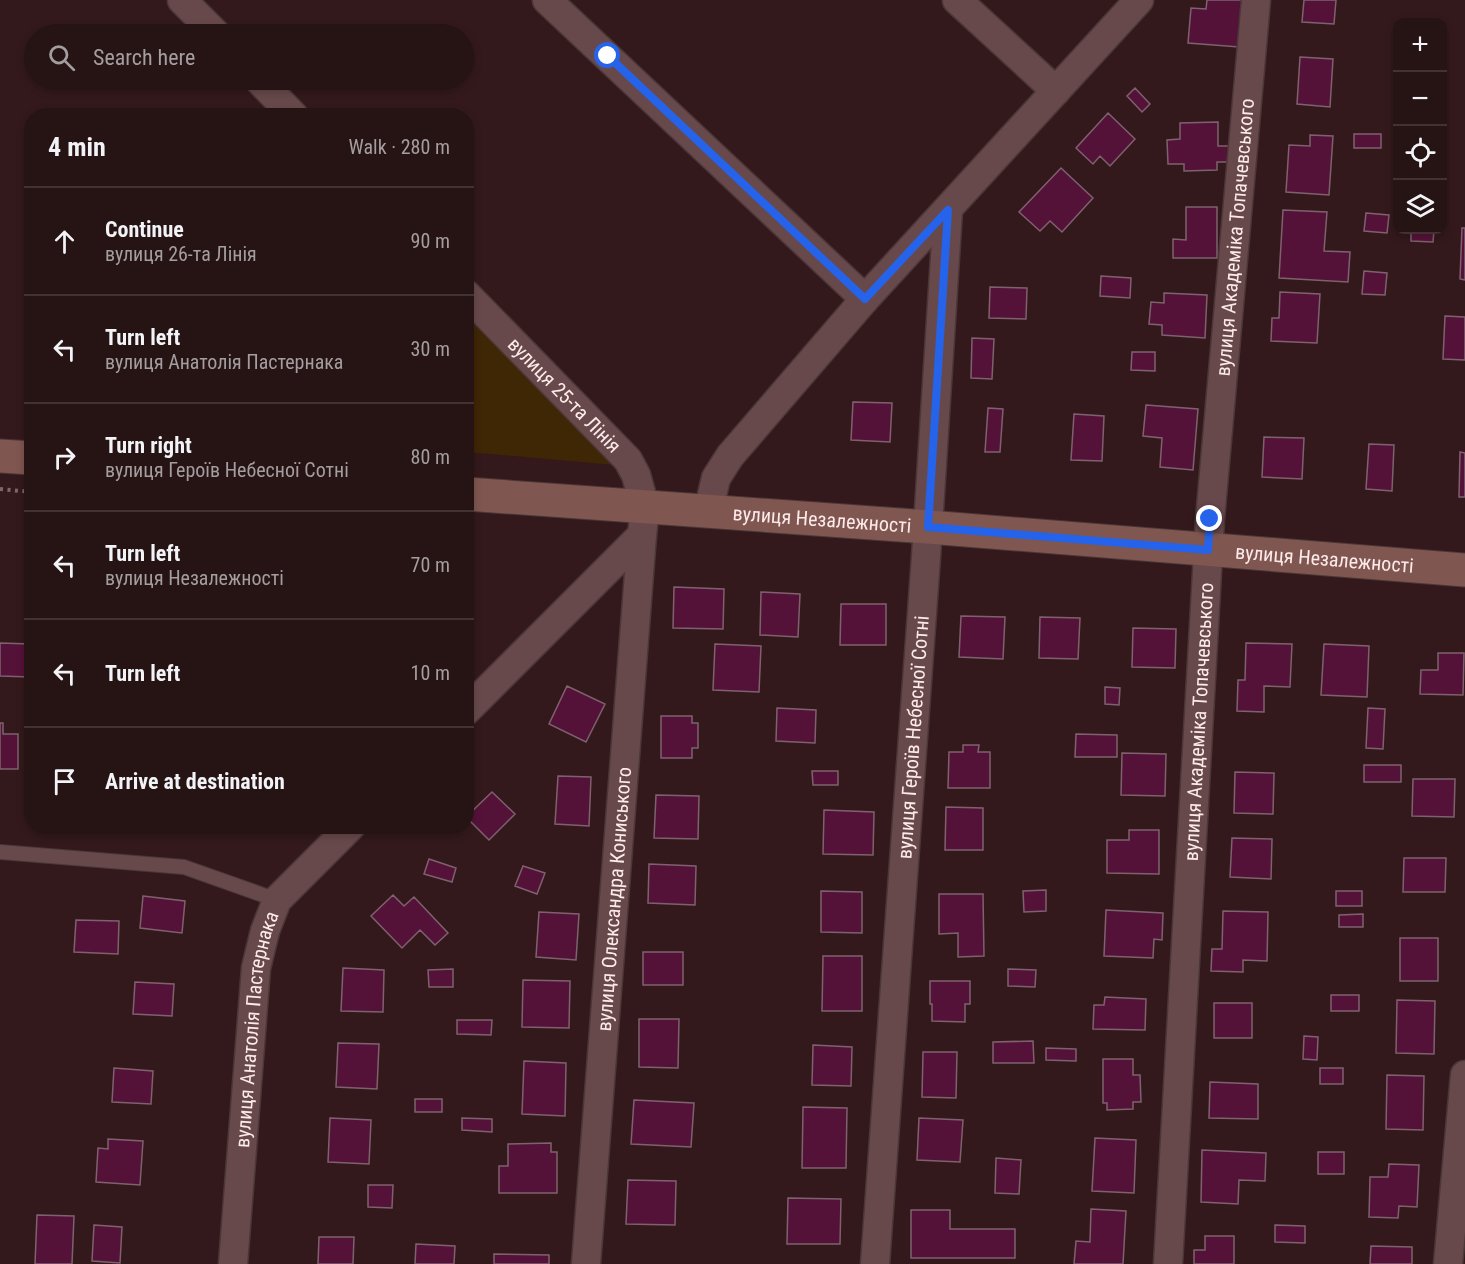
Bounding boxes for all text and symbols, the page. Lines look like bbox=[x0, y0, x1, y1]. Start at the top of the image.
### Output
map controls bbox=[1393, 18, 1447, 234]
button: + bbox=[1393, 18, 1447, 72]
search box bbox=[24, 24, 474, 90]
icon: search bbox=[45, 41, 78, 74]
route start bbox=[594, 42, 620, 68]
text: Search here bbox=[93, 45, 195, 70]
button: − bbox=[1393, 72, 1447, 126]
street label: вулиця Академіка Топачевського bbox=[1211, 97, 1259, 377]
button: locate bbox=[1393, 126, 1447, 180]
text: 4 min bbox=[48, 132, 106, 162]
text: Walk · 280 m bbox=[349, 135, 450, 159]
button: layers bbox=[1393, 180, 1447, 234]
text: Continue bbox=[105, 217, 184, 242]
icon: ahead bbox=[48, 225, 81, 258]
text: 90 m bbox=[411, 229, 450, 253]
text: вулиця 26-та Лінія bbox=[105, 242, 257, 266]
text: Turn left bbox=[105, 325, 180, 350]
street label: вулиця 25-та Лінія bbox=[503, 332, 626, 458]
icon: left bbox=[48, 333, 81, 366]
text: 30 m bbox=[411, 337, 450, 361]
text: вулиця Анатолія Пастернака bbox=[105, 350, 343, 374]
text: Turn right bbox=[105, 433, 192, 458]
icon: right bbox=[48, 441, 81, 474]
text: 80 m bbox=[411, 445, 450, 469]
text: вулиця Героїв Небесної Сотні bbox=[105, 458, 349, 482]
street label: вулиця Незалежності bbox=[732, 501, 912, 538]
route end bbox=[1196, 505, 1222, 531]
street label: вулиця Незалежності bbox=[1234, 540, 1415, 578]
text: Turn left bbox=[105, 541, 180, 566]
icon: left bbox=[48, 549, 81, 582]
text: 70 m bbox=[411, 553, 450, 577]
text: вулиця Незалежності bbox=[105, 566, 284, 590]
street label: вулиця Академіка Топачевського bbox=[1179, 582, 1218, 862]
street label: вулиця Героїв Небесної Сотні bbox=[892, 615, 934, 860]
icon: left bbox=[48, 657, 81, 690]
text: Turn left bbox=[105, 661, 180, 686]
text: 10 m bbox=[411, 661, 450, 685]
icon: arrive bbox=[48, 765, 81, 798]
street label: вулиця Олександра Кониського bbox=[592, 766, 636, 1032]
text: Arrive at destination bbox=[105, 769, 285, 794]
street label: вулиця Анатолія Пастернака bbox=[230, 908, 284, 1149]

